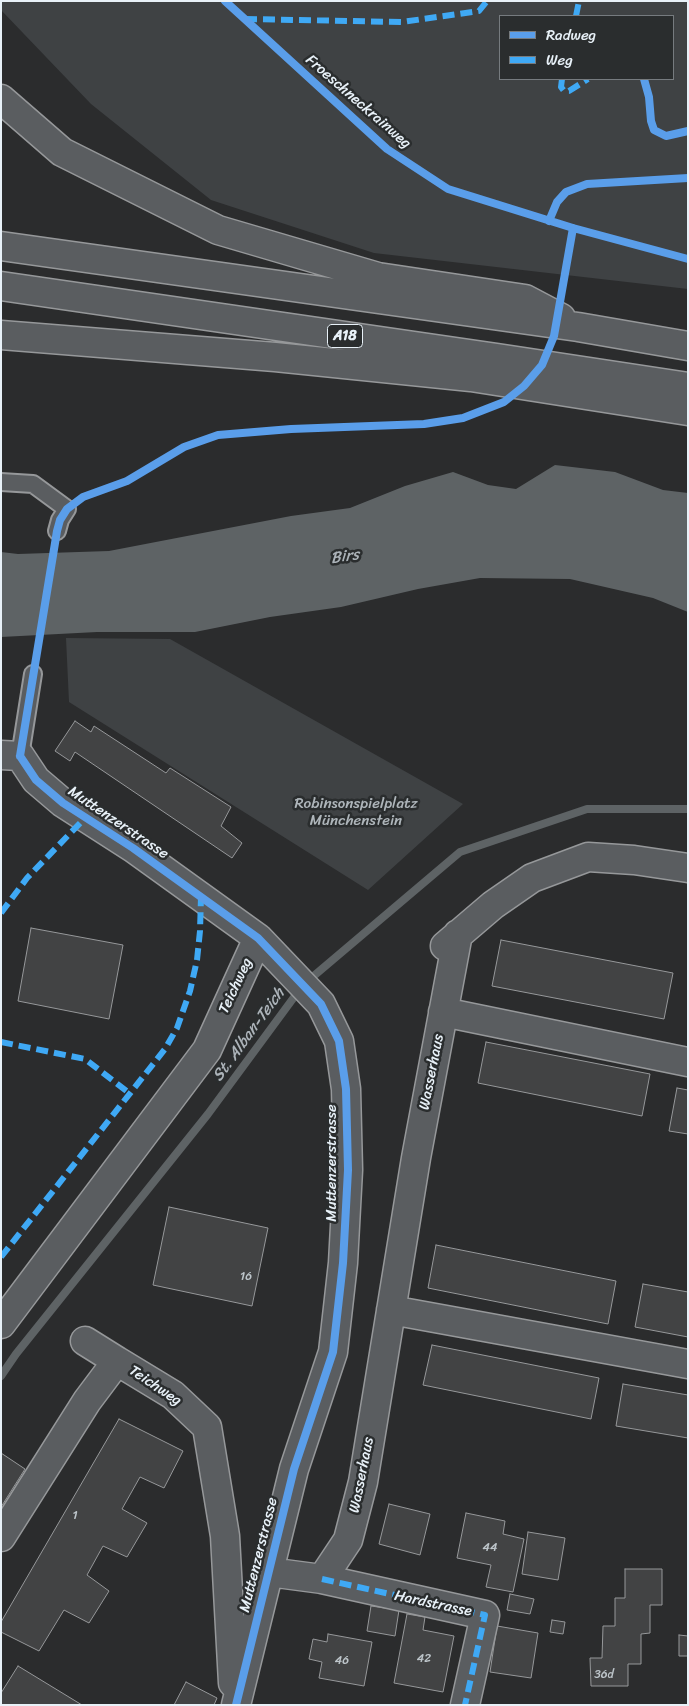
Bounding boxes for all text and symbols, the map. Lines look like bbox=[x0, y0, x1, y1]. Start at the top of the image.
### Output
legend bbox=[499, 15, 674, 80]
text: Radweg bbox=[546, 22, 596, 48]
text: Weg bbox=[546, 47, 573, 73]
street label: Froeschneckrainweg bbox=[302, 51, 414, 153]
road number: A18 bbox=[328, 324, 362, 348]
water label: Birs bbox=[329, 545, 361, 569]
street label: Muttenzerstrasse bbox=[64, 783, 172, 863]
park label: Robinsonspielplatz Münchenstein bbox=[294, 795, 418, 830]
street label: Teichweg bbox=[215, 955, 257, 1017]
water label: St. Alban-Teich bbox=[209, 985, 289, 1085]
street label: Wasserhaus bbox=[416, 1032, 448, 1112]
street label: Muttenzerstrasse bbox=[323, 1104, 341, 1222]
house number: 16 bbox=[240, 1270, 252, 1284]
street label: Teichweg bbox=[125, 1362, 185, 1410]
street label: Wasserhaus bbox=[346, 1435, 378, 1515]
street label: Muttenzerstrasse bbox=[236, 1496, 282, 1614]
house number: 1 bbox=[72, 1509, 78, 1523]
house number: 44 bbox=[483, 1541, 497, 1555]
street label: Hardstrasse bbox=[393, 1587, 473, 1621]
house number: 42 bbox=[417, 1652, 431, 1666]
house number: 46 bbox=[335, 1654, 349, 1668]
house number: 36d bbox=[594, 1668, 614, 1682]

